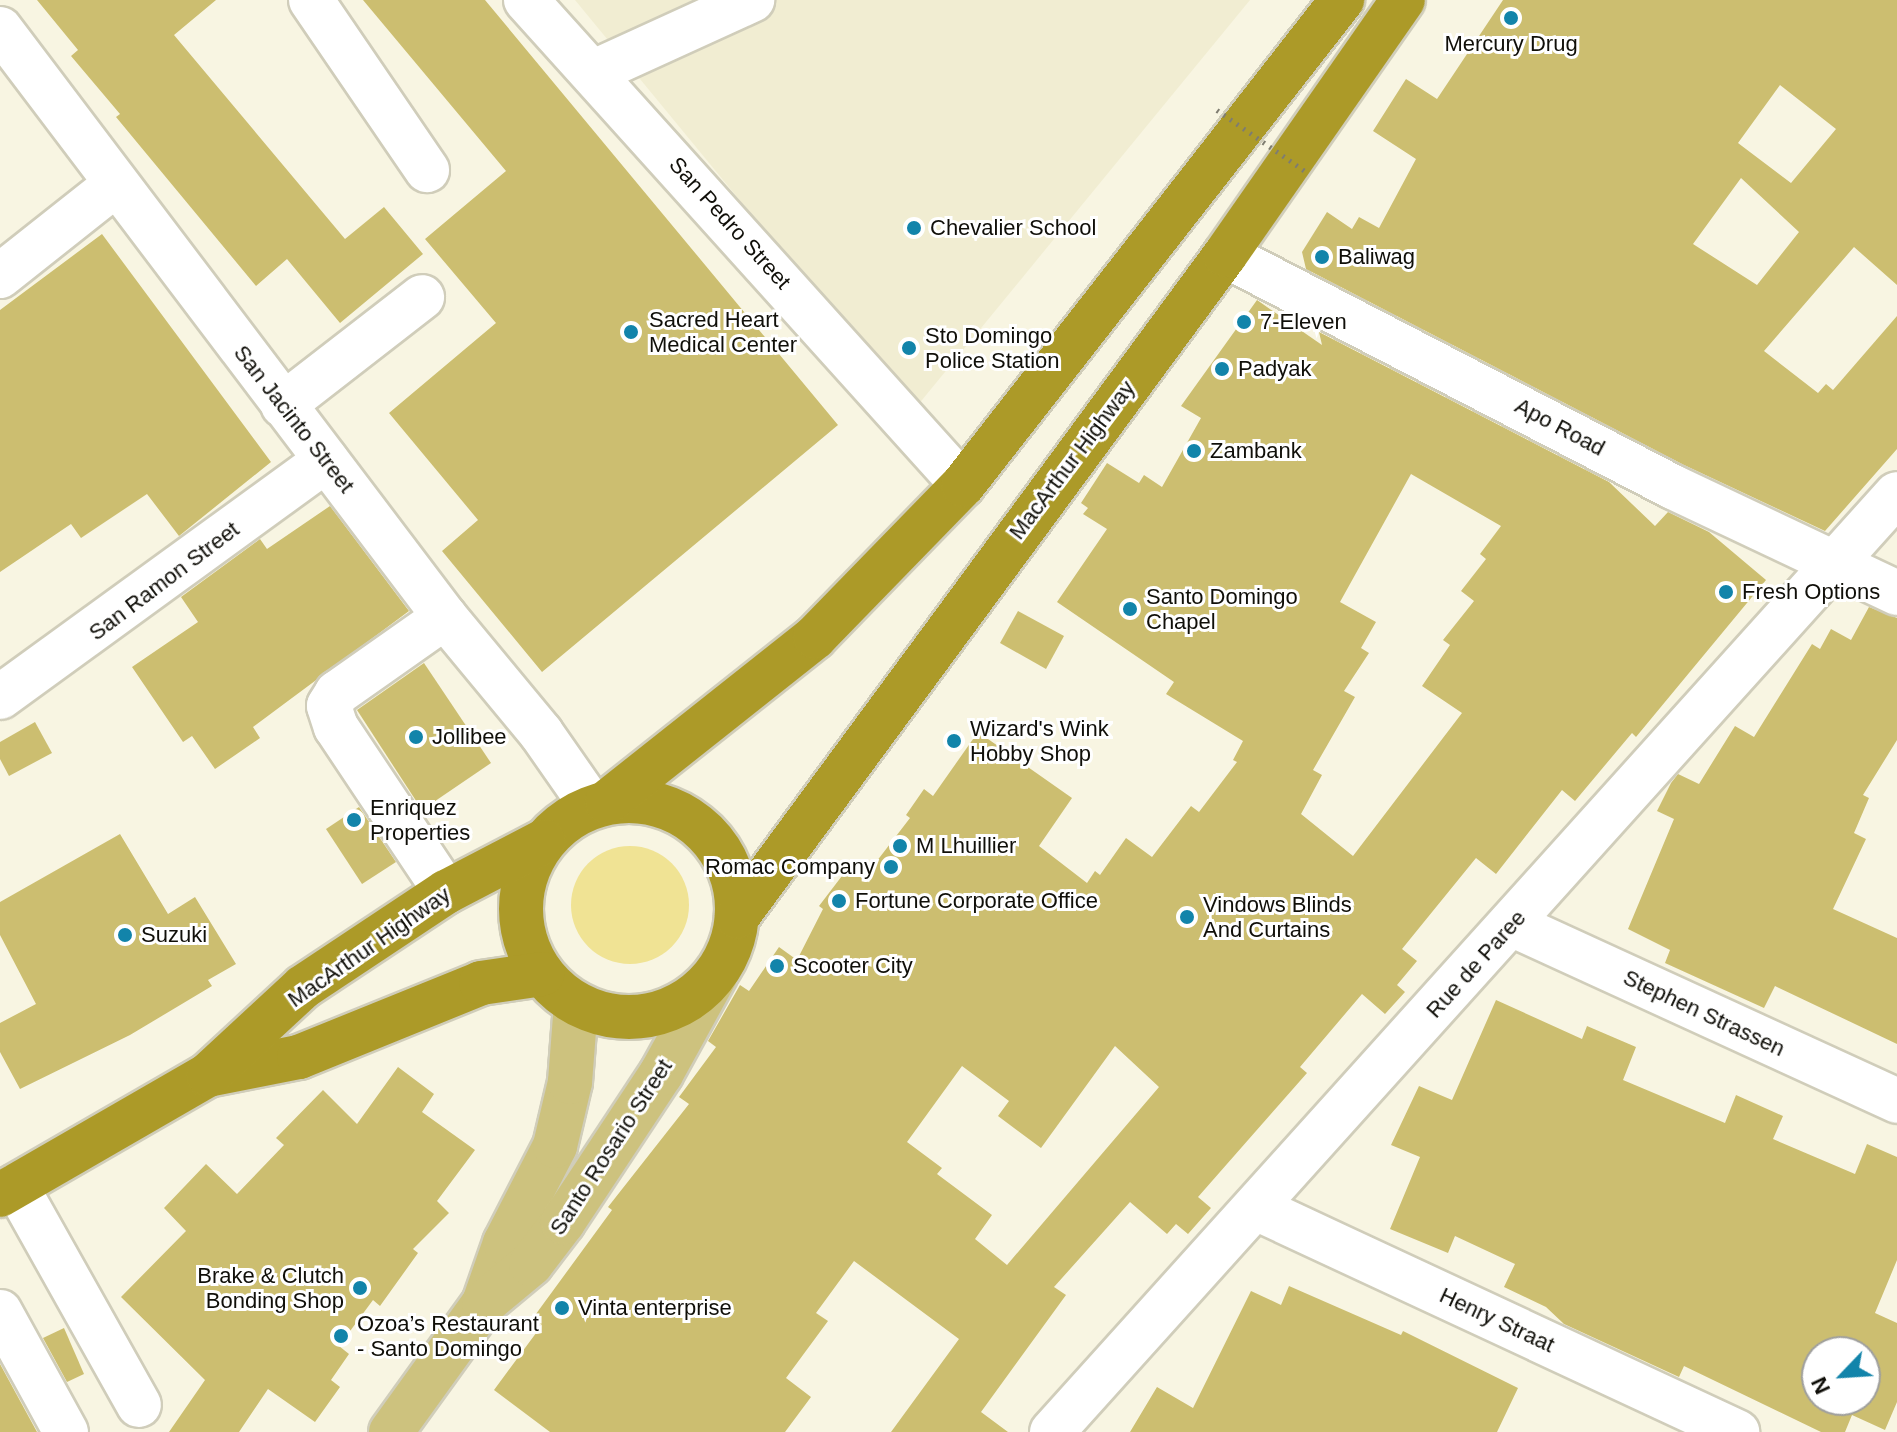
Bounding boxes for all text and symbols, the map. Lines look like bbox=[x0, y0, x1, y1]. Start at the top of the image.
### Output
marker: Mercury Drug bbox=[1502, 9, 1520, 27]
place label: Mercury Drug bbox=[1444, 31, 1578, 57]
street label: San Pedro Street bbox=[664, 151, 796, 295]
place label: Chevalier School bbox=[930, 215, 1096, 241]
marker: Chevalier School bbox=[905, 219, 923, 237]
place label: Baliwag bbox=[1338, 244, 1415, 270]
marker: Baliwag bbox=[1313, 248, 1331, 266]
place label: Sacred Heart Medical Center bbox=[649, 306, 797, 358]
place label: 7-Eleven bbox=[1260, 309, 1347, 335]
marker: 7-Eleven bbox=[1235, 313, 1253, 331]
marker: Sacred Heart Medical Center bbox=[620, 321, 642, 343]
place label: Sto Domingo Police Station bbox=[925, 322, 1060, 374]
marker: Sto Domingo Police Station bbox=[900, 339, 918, 357]
street label: San Jacinto Street bbox=[228, 340, 360, 498]
place label: Padyak bbox=[1238, 356, 1311, 382]
marker: Padyak bbox=[1213, 360, 1231, 378]
street label: MacArthur Highway bbox=[1004, 375, 1140, 545]
street label: Apo Road bbox=[1511, 392, 1609, 462]
place label: Zambank bbox=[1210, 438, 1302, 464]
marker: Zambank bbox=[1185, 442, 1203, 460]
street label: San Ramon Street bbox=[84, 516, 244, 646]
place label: Fresh Options bbox=[1742, 579, 1880, 605]
place label: Santo Domingo Chapel bbox=[1146, 583, 1298, 634]
marker: Fresh Options bbox=[1717, 583, 1735, 601]
marker: Santo Domingo Chapel bbox=[1121, 600, 1139, 618]
place label: Wizard's Wink Hobby Shop bbox=[970, 715, 1109, 766]
place label: Jollibee bbox=[432, 724, 507, 750]
marker: Jollibee bbox=[407, 728, 425, 746]
marker: Wizard's Wink Hobby Shop bbox=[945, 732, 963, 750]
place label: Enriquez Properties bbox=[370, 794, 470, 846]
marker: Enriquez Properties bbox=[345, 811, 363, 829]
place label: M Lhuillier bbox=[916, 833, 1016, 859]
marker: M Lhuillier bbox=[891, 837, 909, 855]
place label: Romac Company bbox=[705, 854, 875, 880]
marker: Romac Company bbox=[882, 858, 900, 876]
street label: MacArthur Highway bbox=[283, 881, 455, 1013]
place label: Fortune Corporate Office bbox=[855, 888, 1098, 914]
place label: Vindows Blinds And Curtains bbox=[1203, 891, 1352, 942]
marker: Fortune Corporate Office bbox=[830, 892, 848, 910]
street label: Rue de Paree bbox=[1421, 905, 1531, 1023]
marker: Vindows Blinds And Curtains bbox=[1178, 908, 1196, 926]
place label: Suzuki bbox=[141, 922, 207, 948]
marker: Suzuki bbox=[116, 926, 134, 944]
place label: Scooter City bbox=[793, 953, 913, 979]
marker: Scooter City bbox=[768, 957, 786, 975]
street label: Stephen Strassen bbox=[1619, 964, 1789, 1062]
street label: Santo Rosario Street bbox=[544, 1054, 678, 1240]
place label: Brake & Clutch Bonding Shop bbox=[197, 1262, 344, 1314]
marker: Brake & Clutch Bonding Shop bbox=[351, 1279, 369, 1297]
street label: Henry Straat bbox=[1435, 1282, 1559, 1358]
place label: Vinta enterprise bbox=[578, 1295, 732, 1321]
marker: Vinta enterprise bbox=[553, 1299, 571, 1317]
place label: Ozoa’s Restaurant - Santo Domingo bbox=[357, 1310, 539, 1362]
marker: Ozoa’s Restaurant - Santo Domingo bbox=[332, 1327, 350, 1345]
north arrow bbox=[1801, 1336, 1881, 1416]
text: N bbox=[1806, 1373, 1835, 1398]

